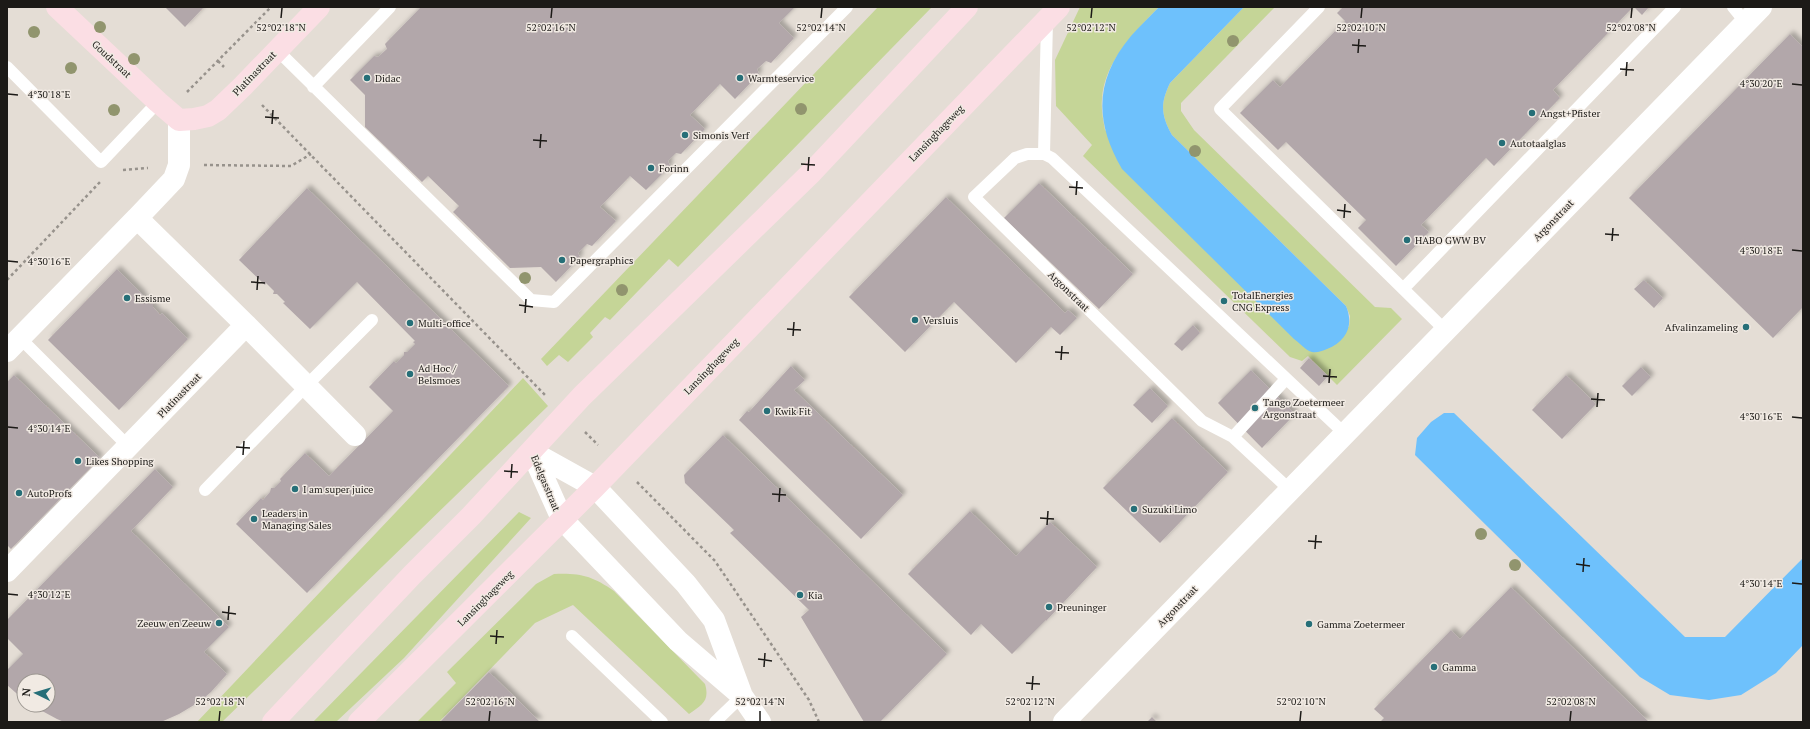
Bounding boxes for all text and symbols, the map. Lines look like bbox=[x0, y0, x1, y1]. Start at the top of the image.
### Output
text: 52°02'18"N bbox=[256, 21, 306, 34]
text: 52°02'16"N bbox=[526, 21, 576, 34]
text: 52°02'14"N bbox=[796, 21, 846, 34]
text: 52°02'12"N bbox=[1066, 21, 1116, 34]
text: 52°02'10"N bbox=[1336, 21, 1386, 34]
text: 52°02'08"N bbox=[1606, 21, 1656, 34]
street label: Goudstraat bbox=[89, 38, 134, 81]
street label: Platinastraat bbox=[230, 48, 279, 99]
place label: Didac bbox=[375, 72, 401, 85]
place label: Warmteservice bbox=[748, 72, 814, 85]
marker: Didac bbox=[362, 73, 372, 83]
marker: Warmteservice bbox=[735, 73, 745, 83]
text: 4°30'20"E bbox=[1740, 77, 1783, 90]
text: 4°30'18"E bbox=[28, 88, 71, 101]
street label: Lansinghageweg bbox=[906, 102, 967, 164]
place label: Angst+Pfister bbox=[1540, 107, 1600, 120]
marker: Angst+Pfister bbox=[1527, 108, 1537, 118]
place label: Simonis Verf bbox=[693, 129, 750, 142]
marker: Simonis Verf bbox=[680, 130, 690, 140]
place label: Autotaalglas bbox=[1510, 137, 1566, 150]
marker: Autotaalglas bbox=[1497, 138, 1507, 148]
place label: Forinn bbox=[659, 162, 689, 175]
marker: Forinn bbox=[646, 163, 656, 173]
street label: Argonstraat bbox=[1530, 197, 1577, 244]
place label: HABO GWW BV bbox=[1415, 234, 1486, 247]
marker: HABO GWW BV bbox=[1402, 235, 1412, 245]
text: 4°30'18"E bbox=[1740, 244, 1783, 257]
place label: Papergraphics bbox=[570, 254, 633, 267]
text: 4°30'16"E bbox=[28, 255, 71, 268]
marker: Papergraphics bbox=[557, 255, 567, 265]
street label: Argonstraat bbox=[1045, 268, 1092, 315]
place label: TotalEnergies CNG Express bbox=[1232, 289, 1293, 314]
place label: Essisme bbox=[135, 292, 170, 305]
marker: Essisme bbox=[122, 293, 132, 303]
marker: TotalEnergies CNG Express bbox=[1219, 296, 1229, 306]
place label: Versluis bbox=[923, 314, 958, 327]
marker: Versluis bbox=[910, 315, 920, 325]
place label: Multi-office bbox=[418, 317, 471, 330]
marker: Multi-office bbox=[405, 318, 415, 328]
place label: Afvalinzameling bbox=[1665, 321, 1739, 334]
marker: Afvalinzameling bbox=[1741, 322, 1751, 332]
street label: Lansinghageweg bbox=[681, 335, 742, 397]
place label: Ad Hoc / Belsmoes bbox=[418, 362, 460, 387]
marker: Ad Hoc / Belsmoes bbox=[405, 369, 415, 379]
street label: Platinastraat bbox=[155, 370, 204, 421]
place label: Tango Zoetermeer Argonstraat bbox=[1263, 396, 1345, 421]
marker: Tango Zoetermeer Argonstraat bbox=[1250, 403, 1260, 413]
place label: Kwik Fit bbox=[775, 405, 811, 418]
marker: Kwik Fit bbox=[762, 406, 772, 416]
text: 4°30'16"E bbox=[1740, 410, 1783, 423]
text: 4°30'14"E bbox=[28, 422, 71, 435]
street label: Edelgasstraat bbox=[528, 453, 563, 513]
place label: Likes Shopping bbox=[86, 455, 154, 468]
marker: Likes Shopping bbox=[73, 456, 83, 466]
place label: I am super juice bbox=[303, 483, 373, 496]
marker: I am super juice bbox=[290, 484, 300, 494]
place label: AutoProfs bbox=[27, 487, 72, 500]
marker: AutoProfs bbox=[14, 488, 24, 498]
place label: Suzuki Limo bbox=[1142, 503, 1197, 516]
marker: Suzuki Limo bbox=[1129, 504, 1139, 514]
place label: Leaders in Managing Sales bbox=[262, 507, 331, 532]
marker: Leaders in Managing Sales bbox=[249, 514, 259, 524]
street label: Lansinghageweg bbox=[455, 567, 517, 629]
text: 4°30'14"E bbox=[1740, 577, 1783, 590]
street label: Argonstraat bbox=[1154, 583, 1201, 630]
text: 4°30'12"E bbox=[28, 588, 71, 601]
place label: Kia bbox=[808, 589, 823, 602]
marker: Kia bbox=[795, 590, 805, 600]
place label: Preuninger bbox=[1057, 601, 1107, 614]
marker: Preuninger bbox=[1044, 602, 1054, 612]
place label: Zeeuw en Zeeuw bbox=[137, 617, 212, 630]
marker: Zeeuw en Zeeuw bbox=[214, 618, 224, 628]
place label: Gamma Zoetermeer bbox=[1317, 618, 1405, 631]
marker: Gamma Zoetermeer bbox=[1304, 619, 1314, 629]
place label: Gamma bbox=[1442, 661, 1476, 674]
marker: Gamma bbox=[1429, 662, 1439, 672]
north arrow bbox=[16, 673, 56, 713]
text: N bbox=[19, 687, 33, 697]
text: 52°02'18"N bbox=[195, 695, 245, 708]
text: 52°02'16"N bbox=[465, 695, 515, 708]
text: 52°02'14"N bbox=[735, 695, 785, 708]
text: 52°02'12"N bbox=[1005, 695, 1055, 708]
text: 52°02'10"N bbox=[1276, 695, 1326, 708]
text: 52°02'08"N bbox=[1546, 695, 1596, 708]

